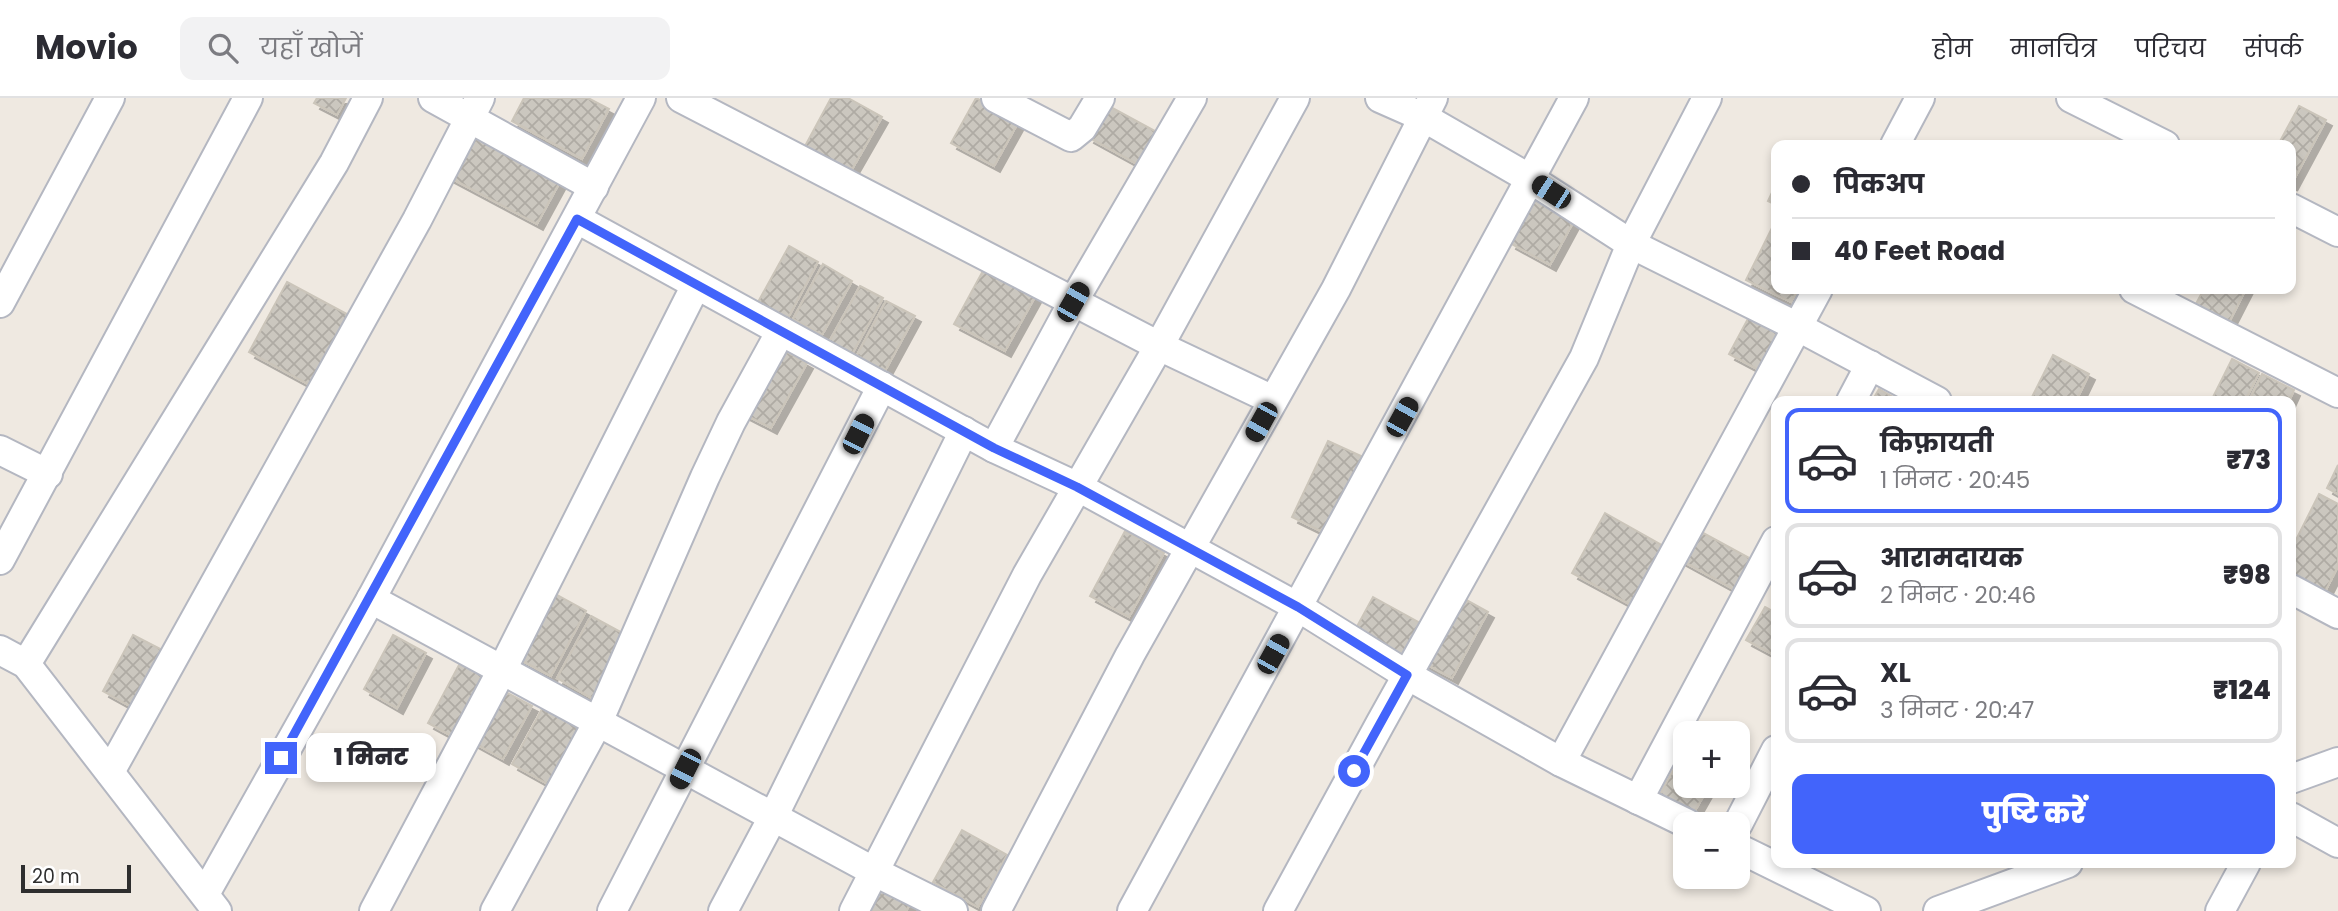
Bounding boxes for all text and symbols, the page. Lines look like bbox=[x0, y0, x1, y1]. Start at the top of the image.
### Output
search box bbox=[180, 17, 670, 80]
text: Movio bbox=[35, 24, 138, 71]
icon: search bbox=[204, 29, 242, 67]
text: यहाँ खोजें bbox=[260, 30, 362, 66]
text: होम bbox=[1933, 32, 1973, 65]
text: मानचित्र bbox=[2011, 32, 2097, 65]
text: परिचय bbox=[2135, 32, 2206, 65]
text: संपर्क bbox=[2244, 32, 2303, 65]
text: पिकअप bbox=[1834, 166, 1924, 202]
car bbox=[1528, 172, 1575, 212]
text: 40 Feet Road bbox=[1834, 233, 2005, 269]
car bbox=[1054, 279, 1093, 325]
car bbox=[1383, 394, 1422, 440]
car bbox=[1242, 399, 1281, 445]
car bbox=[840, 411, 877, 457]
text: किफ़ायती bbox=[1880, 425, 1994, 461]
icon: car bbox=[1796, 429, 1859, 492]
text: ₹73 bbox=[2226, 442, 2271, 478]
text: 1 मिनट · 20:45 bbox=[1880, 464, 2030, 496]
text: आरामदायक bbox=[1880, 540, 2023, 576]
icon: car bbox=[1796, 544, 1859, 607]
text: ₹98 bbox=[2223, 557, 2271, 593]
text: 2 मिनट · 20:46 bbox=[1880, 579, 2036, 611]
car bbox=[1254, 631, 1293, 677]
text: XL bbox=[1880, 655, 1911, 691]
icon: car bbox=[1796, 659, 1859, 722]
text: ₹124 bbox=[2213, 672, 2271, 708]
text: 3 मिनट · 20:47 bbox=[1880, 694, 2034, 726]
map controls bbox=[1673, 721, 1750, 889]
button: + bbox=[1673, 721, 1750, 798]
callout: 1 मिनट bbox=[306, 734, 435, 782]
text: 1 मिनट bbox=[334, 741, 408, 773]
route end bbox=[265, 742, 297, 774]
car bbox=[667, 746, 704, 792]
route start bbox=[1338, 755, 1370, 787]
button: पुष्टि करें bbox=[1792, 774, 2275, 854]
button: − bbox=[1673, 812, 1750, 889]
scale bar bbox=[21, 862, 131, 894]
text: 20 m bbox=[32, 863, 80, 890]

